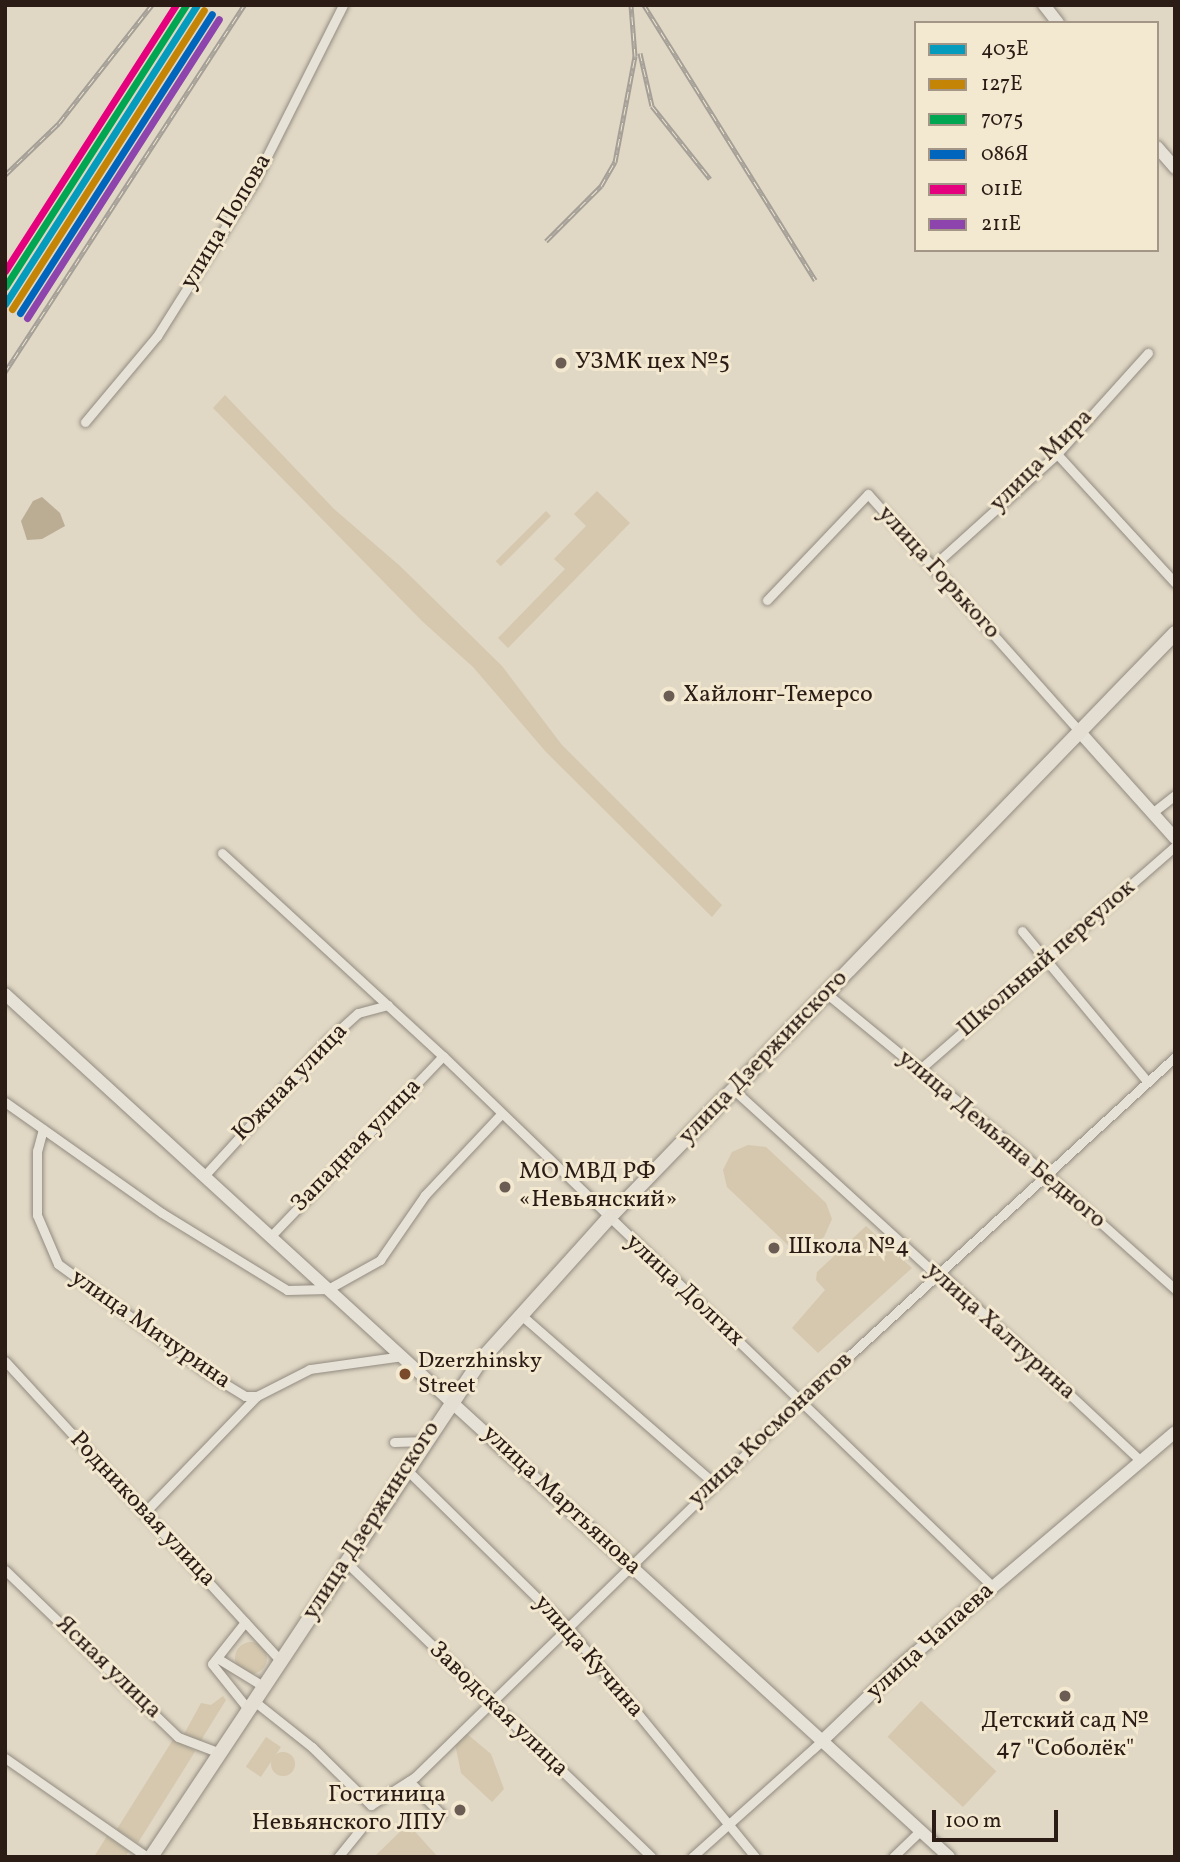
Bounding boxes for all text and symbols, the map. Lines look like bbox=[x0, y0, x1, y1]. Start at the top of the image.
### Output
legend bbox=[914, 21, 1159, 252]
text: 403Е bbox=[981, 35, 1029, 64]
text: 127Е bbox=[981, 70, 1023, 99]
text: 7075 bbox=[981, 105, 1023, 134]
text: 086Я bbox=[981, 140, 1028, 169]
street label: улица Попова bbox=[175, 149, 279, 295]
text: 011Е bbox=[981, 175, 1023, 204]
text: 211Е bbox=[981, 210, 1021, 239]
place label: УЗМК цех №5 bbox=[575, 349, 730, 377]
marker: УЗМК цех №5 bbox=[553, 355, 569, 371]
street label: улица Мира bbox=[984, 403, 1100, 519]
street label: улица Горького bbox=[870, 500, 1006, 646]
place label: Хайлонг-Темерсо bbox=[683, 682, 873, 710]
marker: Хайлонг-Темерсо bbox=[661, 688, 677, 704]
street label: Школьный переулок bbox=[952, 874, 1142, 1044]
street label: улица Дзержинского bbox=[673, 965, 855, 1151]
street label: Южная улица bbox=[227, 1018, 355, 1148]
street label: улица Демьяна Бедного bbox=[891, 1044, 1111, 1236]
street label: Западная улица bbox=[286, 1073, 428, 1219]
place label: МО МВД РФ «Невьянский» bbox=[519, 1159, 677, 1215]
marker: МО МВД РФ «Невьянский» bbox=[497, 1179, 513, 1195]
street label: улица Долгих bbox=[618, 1228, 750, 1354]
place label: Школа №4 bbox=[788, 1234, 910, 1262]
marker: Школа №4 bbox=[766, 1240, 782, 1256]
street label: улица Халтурина bbox=[919, 1257, 1081, 1407]
street label: улица Мичурина bbox=[64, 1264, 236, 1396]
street label: улица Космонавтов bbox=[683, 1346, 859, 1514]
place label: Dzerzhinsky Street bbox=[418, 1348, 542, 1400]
marker: Dzerzhinsky Street bbox=[398, 1367, 412, 1381]
street label: улица Дзержинского bbox=[297, 1416, 447, 1626]
street label: улица Мартьянова bbox=[475, 1420, 647, 1582]
street label: Родниковая улица bbox=[62, 1426, 222, 1594]
street label: улица Чапаева bbox=[861, 1577, 1001, 1707]
street label: улица Кучина bbox=[527, 1590, 649, 1724]
street label: Ясная улица bbox=[49, 1610, 167, 1726]
street label: Заводская улица bbox=[422, 1636, 574, 1784]
marker: Детский сад № 47 "Соболёк" bbox=[1057, 1688, 1073, 1704]
place label: Детский сад № 47 "Соболёк" bbox=[981, 1708, 1149, 1764]
place label: Гостиница Невьянского ЛПУ bbox=[252, 1782, 446, 1838]
scale bar bbox=[935, 1796, 1061, 1840]
marker: Гостиница Невьянского ЛПУ bbox=[452, 1802, 468, 1818]
text: 100 m bbox=[945, 1807, 1002, 1836]

